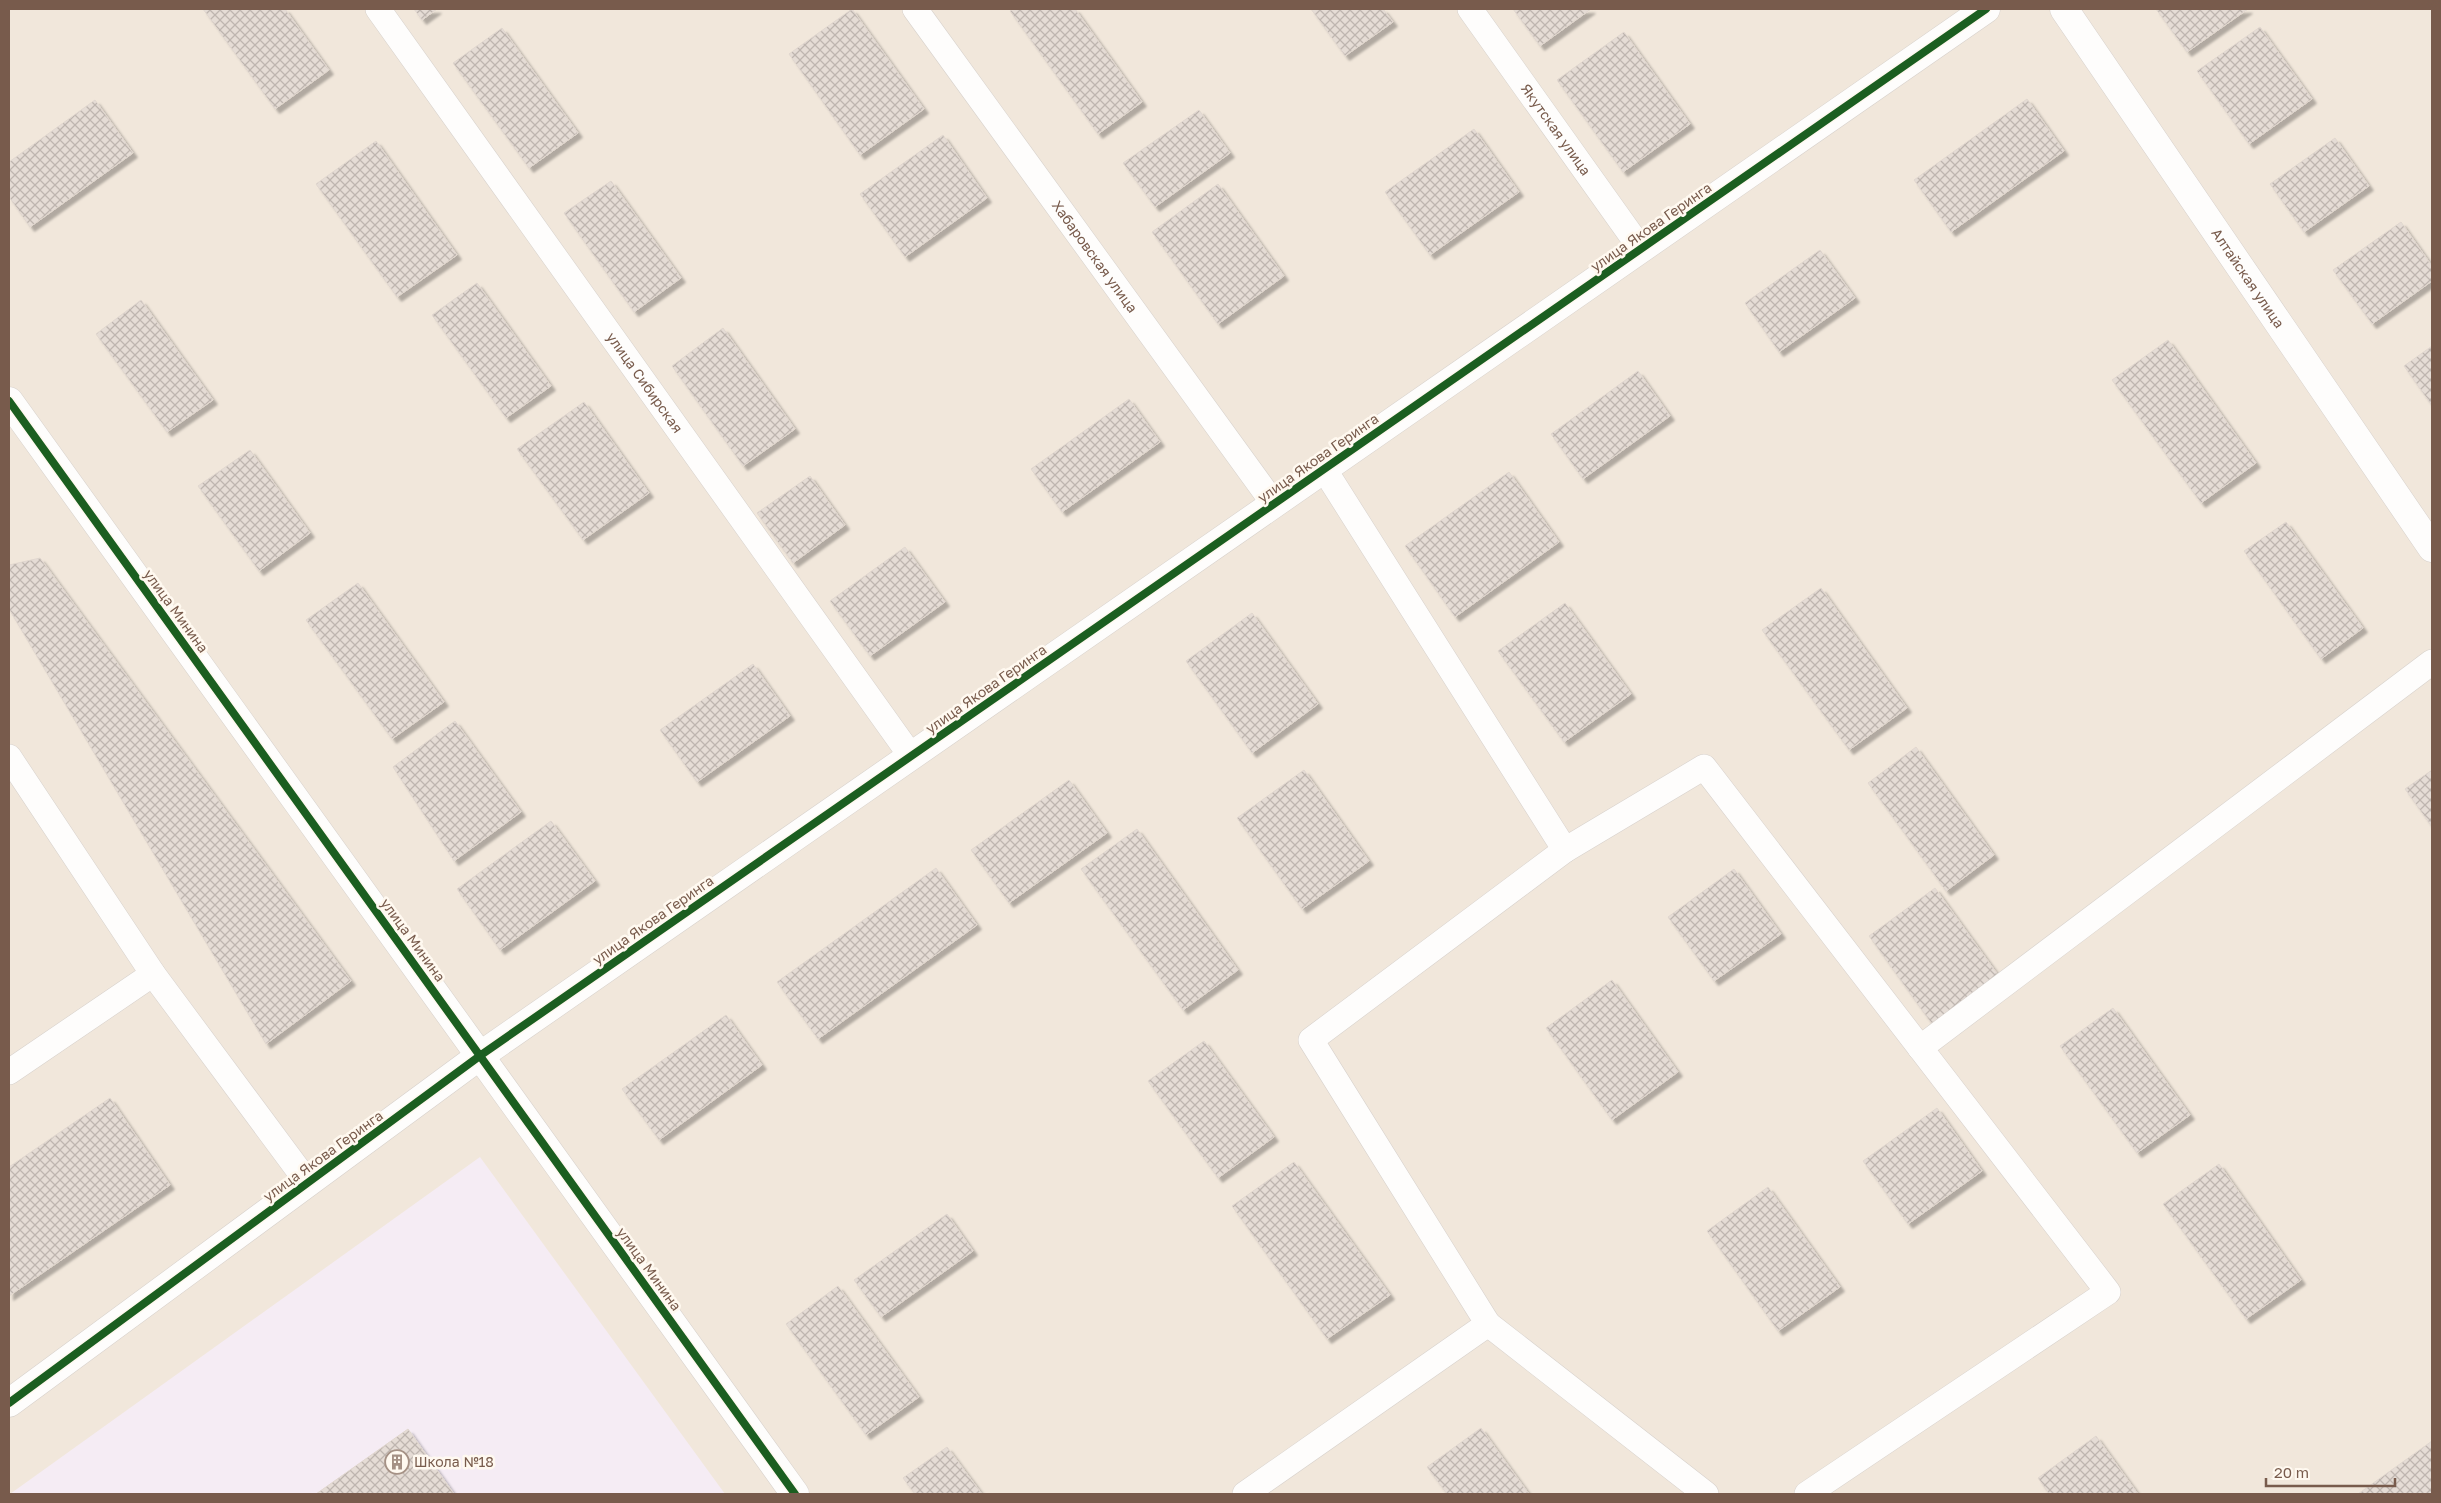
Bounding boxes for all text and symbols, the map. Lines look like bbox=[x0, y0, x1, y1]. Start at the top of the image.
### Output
street label: Якутская улица bbox=[1518, 80, 1595, 178]
street label: улица Якова Геринга bbox=[1587, 178, 1714, 275]
street label: Хабаровская улица bbox=[1049, 197, 1141, 316]
street label: Алтайская улица bbox=[2208, 225, 2288, 331]
street label: улица Сибирская bbox=[603, 329, 687, 436]
street label: улица Якова Геринга bbox=[1254, 409, 1381, 506]
street label: улица Минина bbox=[141, 566, 212, 656]
street label: улица Якова Геринга bbox=[922, 640, 1049, 737]
street label: улица Якова Геринга bbox=[589, 871, 716, 968]
street label: улица Минина bbox=[378, 895, 449, 985]
street label: улица Якова Геринга bbox=[260, 1106, 386, 1205]
street label: улица Минина bbox=[614, 1224, 685, 1314]
building icon: Школа №18 bbox=[384, 1449, 410, 1475]
place label: Школа №18 bbox=[414, 1453, 494, 1470]
scale bar bbox=[2266, 1456, 2395, 1488]
text: 20 m bbox=[2274, 1463, 2309, 1481]

